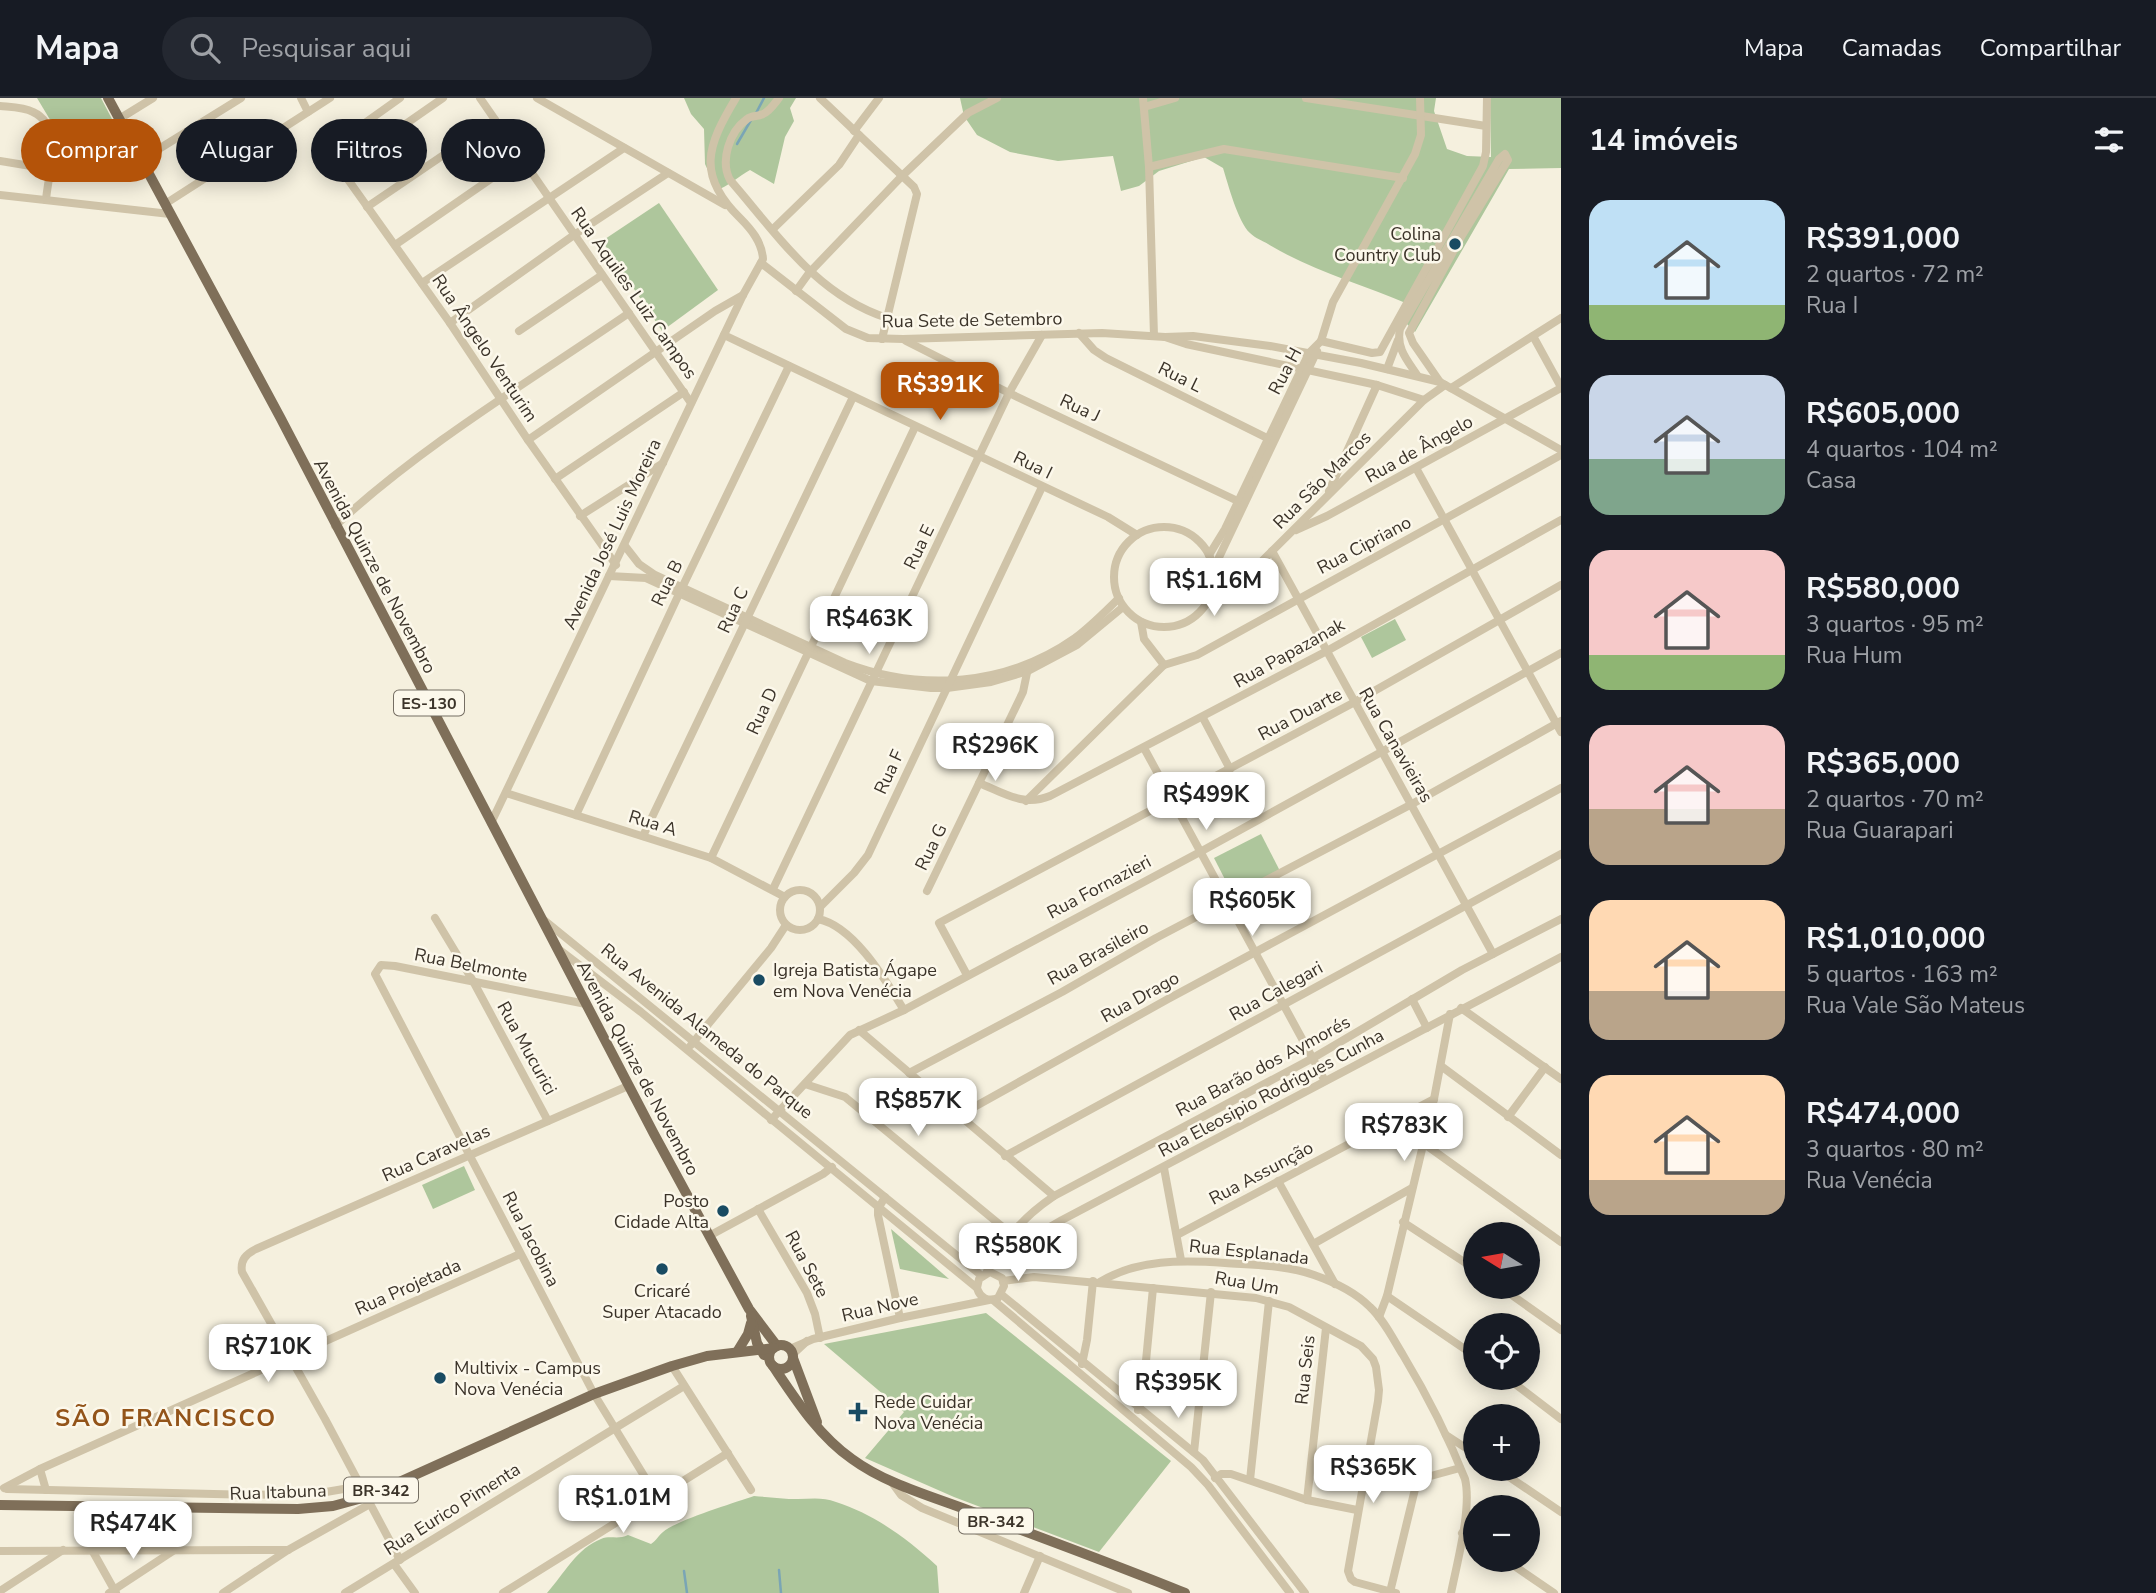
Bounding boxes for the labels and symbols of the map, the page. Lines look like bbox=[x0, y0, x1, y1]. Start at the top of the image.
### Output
street label: Rua Aquiles Luiz Campos bbox=[565, 202, 703, 384]
place label: Colina Country Club bbox=[1334, 222, 1441, 267]
marker: Colina Country Club bbox=[1447, 236, 1463, 252]
street label: Rua Ângelo Venturim bbox=[427, 269, 543, 427]
street label: Rua Sete de Setembro bbox=[881, 306, 1063, 334]
street label: Rua H bbox=[1263, 343, 1307, 399]
street label: Rua L bbox=[1154, 356, 1206, 398]
pin: R$391K bbox=[883, 362, 997, 422]
street label: Rua J bbox=[1056, 388, 1104, 428]
street label: Rua de Ângelo bbox=[1361, 409, 1477, 489]
street label: Rua São Marcos bbox=[1268, 426, 1376, 534]
street label: Avenida José Luis Moreira bbox=[557, 435, 667, 633]
street label: Rua I bbox=[1009, 445, 1057, 485]
street label: Avenida Quinze de Novembro bbox=[308, 454, 442, 678]
street label: Rua Cipriano bbox=[1313, 510, 1415, 580]
street label: Rua E bbox=[898, 521, 940, 573]
street label: Rua B bbox=[646, 556, 688, 610]
pin: R$1.16M bbox=[1149, 559, 1279, 618]
street label: Rua C bbox=[712, 583, 754, 637]
pin: R$463K bbox=[812, 596, 926, 656]
street label: Rua Papazanak bbox=[1229, 612, 1350, 693]
street label: Rua Duarte bbox=[1254, 682, 1346, 746]
street label: Rua D bbox=[741, 683, 783, 739]
street label: Rua Canavieiras bbox=[1353, 683, 1439, 807]
road number: ES-130 bbox=[394, 690, 464, 716]
pin: R$296K bbox=[938, 724, 1052, 783]
street label: Rua F bbox=[868, 746, 910, 798]
pin: R$499K bbox=[1149, 772, 1263, 832]
street label: Rua A bbox=[626, 804, 680, 842]
street label: Rua G bbox=[909, 820, 953, 874]
street label: Rua Fornazieri bbox=[1043, 849, 1155, 925]
pin: R$605K bbox=[1195, 878, 1309, 938]
street label: Rua Brasileiro bbox=[1043, 915, 1153, 991]
street label: Rua Avenida Alameda do Parque bbox=[596, 938, 818, 1124]
street label: Rua Belmonte bbox=[412, 942, 530, 988]
street label: Rua Calegari bbox=[1225, 955, 1327, 1027]
street label: Avenida Quinze de Novembro bbox=[571, 956, 705, 1180]
place label: Igreja Batista Ágape em Nova Venécia bbox=[773, 958, 937, 1003]
street label: Rua Drago bbox=[1097, 966, 1183, 1028]
marker: Igreja Batista Ágape em Nova Venécia bbox=[751, 972, 767, 988]
street label: Rua Mucurici bbox=[491, 997, 563, 1099]
street label: Rua Barão dos Aymorés bbox=[1172, 1010, 1354, 1122]
street label: Rua Eleosipio Rodrigues Cunha bbox=[1154, 1023, 1388, 1163]
pin: R$857K bbox=[861, 1079, 975, 1138]
pin: R$783K bbox=[1347, 1104, 1461, 1163]
street label: Rua Caravelas bbox=[378, 1119, 494, 1187]
street label: Rua Assunção bbox=[1205, 1135, 1317, 1211]
street label: Rua Jacobina bbox=[497, 1187, 565, 1291]
place label: Posto Cidade Alta bbox=[614, 1189, 709, 1234]
marker: Posto Cidade Alta bbox=[715, 1203, 731, 1219]
north arrow bbox=[1463, 1222, 1540, 1298]
pin: R$580K bbox=[961, 1224, 1075, 1283]
street label: Rua Sete bbox=[779, 1226, 835, 1302]
street label: Rua Esplanada bbox=[1188, 1234, 1310, 1270]
street label: Rua Projetada bbox=[351, 1253, 465, 1321]
marker: Cricaré Super Atacado bbox=[654, 1261, 670, 1277]
street label: Rua Um bbox=[1213, 1266, 1281, 1300]
place label: Cricaré Super Atacado bbox=[602, 1279, 722, 1324]
street label: Rua Nove bbox=[839, 1287, 921, 1327]
pin: R$710K bbox=[211, 1324, 325, 1384]
street label: Rua Seis bbox=[1289, 1334, 1321, 1406]
place label: Multivix - Campus Nova Venécia bbox=[454, 1356, 601, 1401]
pin: R$395K bbox=[1121, 1360, 1235, 1420]
marker: Multivix - Campus Nova Venécia bbox=[432, 1370, 448, 1386]
place label: Rede Cuidar Nova Venécia bbox=[874, 1390, 983, 1435]
district label: SÃO FRANCISCO bbox=[55, 1402, 277, 1434]
marker: Rede Cuidar Nova Venécia bbox=[848, 1402, 868, 1422]
pin: R$365K bbox=[1316, 1446, 1430, 1505]
street label: Rua Eurico Pimenta bbox=[379, 1457, 525, 1561]
pin: R$1.01M bbox=[558, 1476, 688, 1535]
street label: Rua Itabuna bbox=[229, 1478, 327, 1506]
road number: BR-342 bbox=[344, 1478, 418, 1502]
pin: R$474K bbox=[76, 1502, 190, 1561]
road number: BR-342 bbox=[959, 1508, 1033, 1534]

